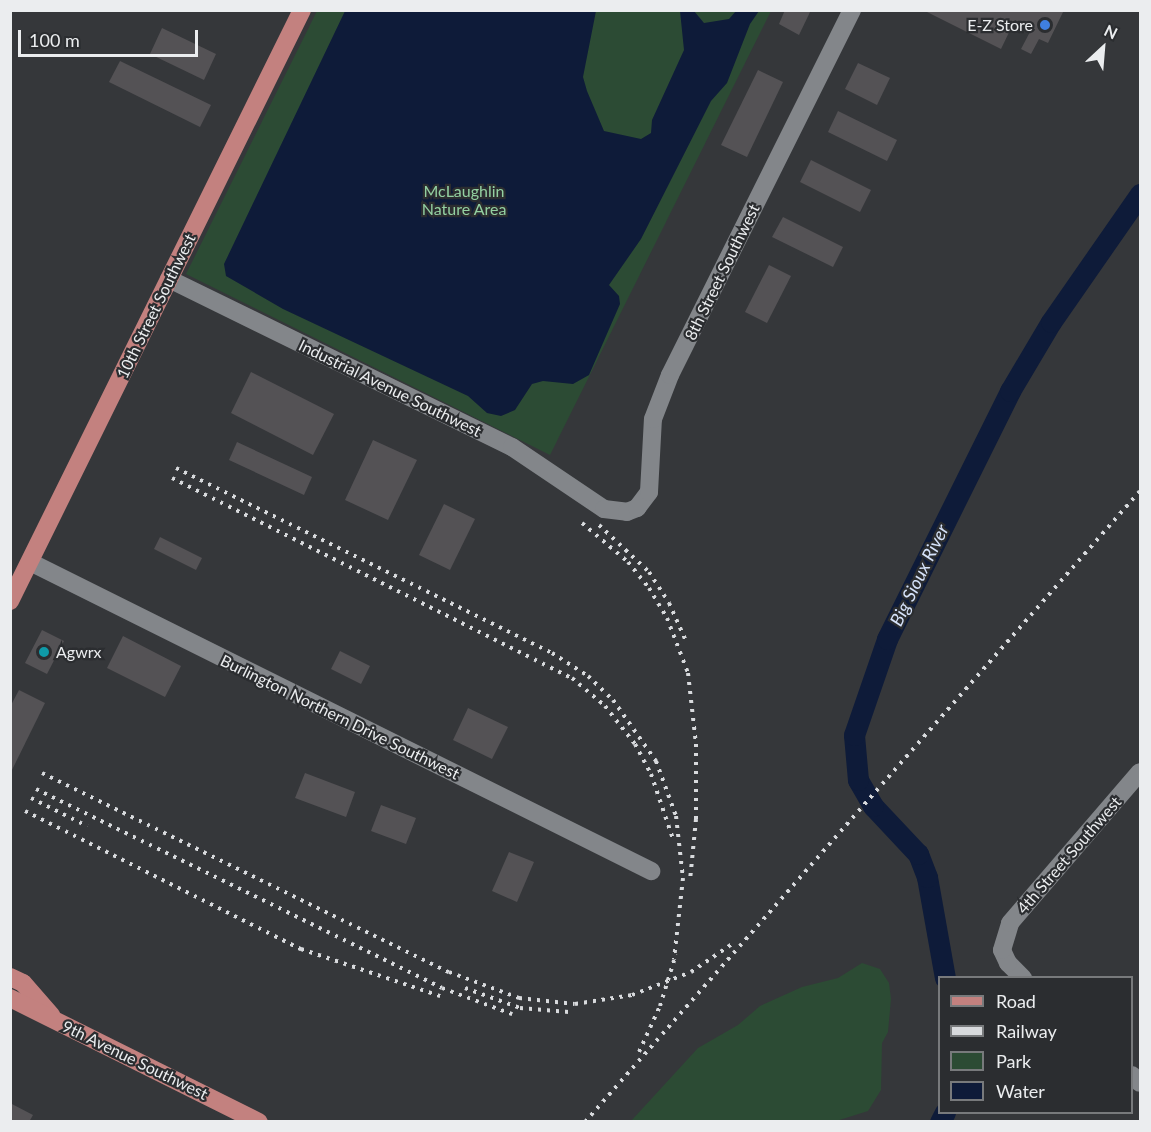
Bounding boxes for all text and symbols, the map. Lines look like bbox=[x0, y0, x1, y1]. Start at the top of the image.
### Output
place label: E-Z Store bbox=[967, 15, 1033, 35]
scale bar bbox=[21, 18, 201, 56]
marker: E-Z Store bbox=[1038, 18, 1052, 32]
north arrow bbox=[1073, 18, 1133, 78]
text: N bbox=[1101, 20, 1121, 43]
text: 100 m bbox=[29, 29, 80, 51]
park label: McLaughlin Nature Area bbox=[421, 181, 507, 219]
street label: 8th Street Southwest bbox=[681, 201, 763, 343]
street label: 10th Street Southwest bbox=[113, 231, 199, 381]
street label: Industrial Avenue Southwest bbox=[295, 335, 485, 441]
water label: Big Sioux River bbox=[885, 521, 953, 629]
place label: Agwrx bbox=[56, 642, 102, 662]
marker: Agwrx bbox=[37, 645, 51, 659]
street label: Burlington Northern Drive Southwest bbox=[217, 651, 463, 783]
street label: 4th Street Southwest bbox=[1013, 792, 1125, 918]
legend bbox=[938, 976, 1133, 1114]
text: Road bbox=[996, 990, 1036, 1012]
street label: 9th Avenue Southwest bbox=[59, 1016, 211, 1104]
text: Railway bbox=[996, 1020, 1057, 1042]
text: Park bbox=[996, 1050, 1031, 1072]
text: Water bbox=[996, 1080, 1045, 1102]

